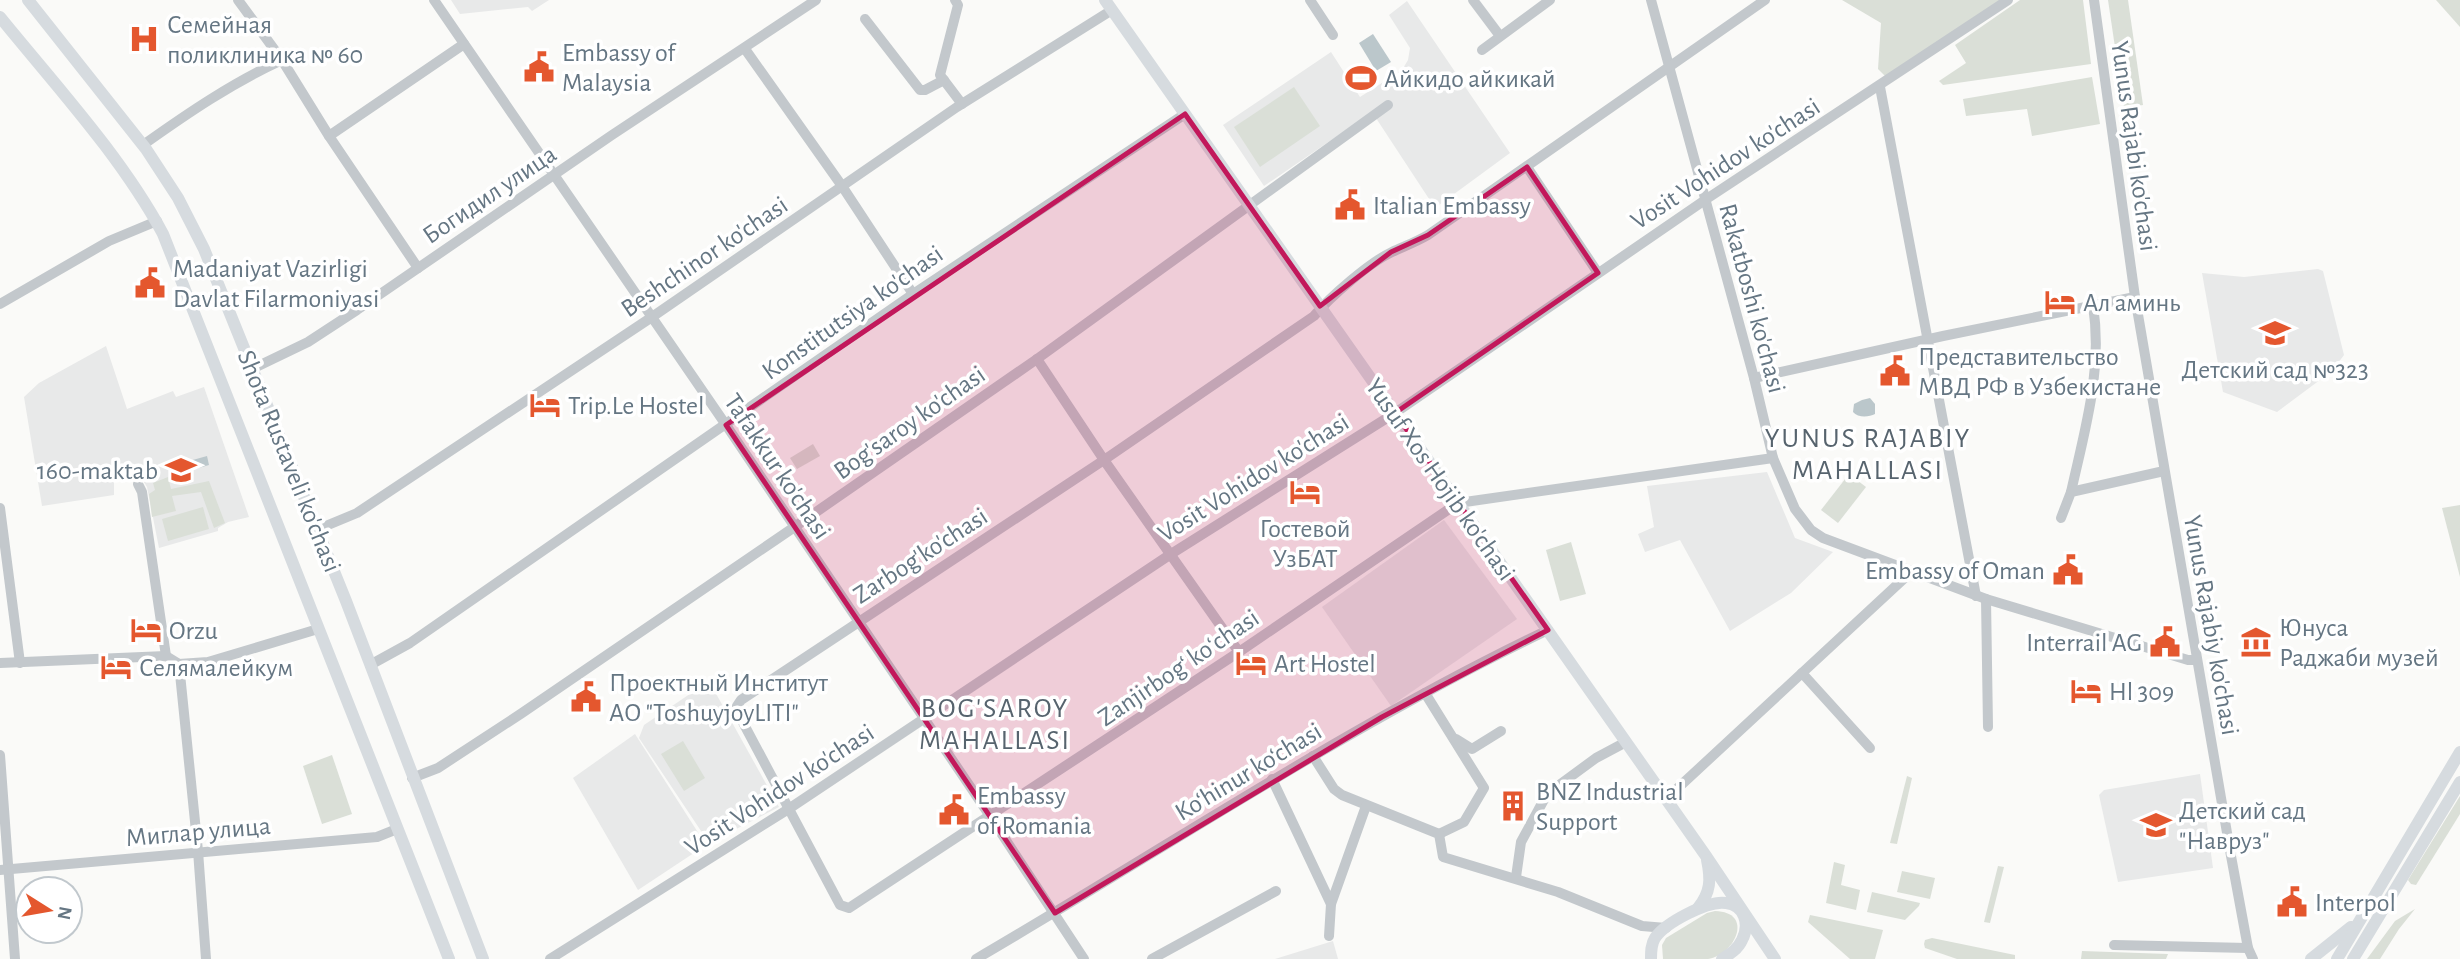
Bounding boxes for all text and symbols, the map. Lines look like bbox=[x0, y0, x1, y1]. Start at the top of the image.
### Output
place label: Семейная поликлиника № 60 bbox=[167, 12, 363, 68]
hospital icon: Семейная поликлиника № 60 bbox=[127, 22, 161, 56]
street label: Yunus Rajabi ko'chasi bbox=[2106, 39, 2162, 253]
place label: Embassy of Malaysia bbox=[562, 40, 677, 96]
public building icon: Embassy of Malaysia bbox=[522, 50, 556, 84]
sports icon: Айкидо айкикай bbox=[1344, 61, 1378, 95]
place label: Айкидо айкикай bbox=[1384, 66, 1556, 92]
street label: Vosit Vohidov ko'chasi bbox=[1626, 93, 1825, 235]
street label: Богидил улица bbox=[418, 141, 561, 249]
public building icon: Italian Embassy bbox=[1333, 188, 1367, 222]
street label: Beshchinor ko'chasi bbox=[617, 192, 793, 322]
place label: Italian Embassy bbox=[1373, 193, 1531, 219]
street label: Rakatboshi ko'chasi bbox=[1714, 201, 1790, 396]
street label: Konstitutsiya ko'chasi bbox=[757, 241, 948, 385]
place label: Madaniyat Vazirligi Davlat Filarmoniyasi bbox=[173, 256, 379, 312]
public building icon: Madaniyat Vazirligi Davlat Filarmoniyasi bbox=[133, 266, 167, 300]
hotel icon: Ал аминь bbox=[2043, 285, 2077, 319]
place label: Ал аминь bbox=[2083, 290, 2180, 316]
school or university icon: Детский сад №323 bbox=[2258, 316, 2292, 350]
place label: Представительство МВД РФ в Узбекистане bbox=[1918, 344, 2161, 400]
street label: Shota Rustaveli ko'chasi bbox=[233, 347, 345, 576]
public building icon: Представительство МВД РФ в Узбекистане bbox=[1878, 354, 1912, 388]
place label: Детский сад №323 bbox=[2181, 357, 2369, 383]
street label: Bog'saroy ko'chasi bbox=[829, 361, 990, 485]
street label: Yusuf Xos Hojib ko'chasi bbox=[1361, 374, 1520, 585]
hotel icon: Trip.Le Hostel bbox=[528, 388, 562, 422]
street label: Tafakkur ko'chasi bbox=[719, 389, 835, 544]
place label: Trip.Le Hostel bbox=[568, 393, 704, 419]
street label: Vosit Vohidov ko'chasi bbox=[1154, 409, 1354, 547]
district label: YUNUS RAJABIY MAHALLASI bbox=[1765, 425, 1971, 485]
school or university icon: 160-maktab bbox=[164, 453, 198, 487]
place label: 160-maktab bbox=[37, 458, 158, 484]
hotel icon: Гостевой УзБАТ bbox=[1288, 475, 1322, 509]
street label: Zarbog'ko'chasi bbox=[849, 503, 992, 609]
street label: Yunus Rajabiy ko'chasi bbox=[2179, 513, 2243, 737]
place label: Гостевой УзБАТ bbox=[1259, 516, 1351, 572]
public building icon: Embassy of Oman bbox=[2051, 553, 2085, 587]
place label: Embassy of Oman bbox=[1865, 558, 2045, 584]
street label: Zanjirbogʻ koʻchasi bbox=[1093, 605, 1264, 731]
hotel icon: Orzu bbox=[129, 613, 163, 647]
place label: Юнуса Раджаби музей bbox=[2279, 615, 2439, 671]
place label: Orzu bbox=[169, 618, 218, 644]
public building icon: Interrail AG bbox=[2148, 625, 2182, 659]
museum icon: Юнуса Раджаби музей bbox=[2239, 625, 2273, 659]
place label: Interrail AG bbox=[2026, 630, 2142, 656]
hotel icon: Art Hostel bbox=[1234, 646, 1268, 680]
hotel icon: Селямалейкум bbox=[99, 650, 133, 684]
place label: Art Hostel bbox=[1274, 651, 1376, 677]
place label: Селямалейкум bbox=[139, 655, 293, 681]
place label: Проектный Институт АО "ToshuyjoyLITI" bbox=[609, 670, 829, 726]
hotel icon: Hl 309 bbox=[2069, 674, 2103, 708]
place label: Hl 309 bbox=[2109, 679, 2174, 705]
public building icon: Проектный Институт АО "ToshuyjoyLITI" bbox=[569, 680, 603, 714]
district label: BOG'SAROY MAHALLASI bbox=[919, 695, 1071, 755]
street label: Ko‘hinur ko‘chasi bbox=[1171, 718, 1326, 826]
street label: Vosit Vohidov ko'chasi bbox=[680, 719, 879, 861]
place label: BNZ Industrial Support bbox=[1536, 779, 1684, 835]
place label: Embassy of Romania bbox=[977, 783, 1092, 839]
building icon: BNZ Industrial Support bbox=[1496, 789, 1530, 823]
public building icon: Embassy of Romania bbox=[937, 793, 971, 827]
place label: Детский сад "Навруз" bbox=[2179, 798, 2306, 854]
school or university icon: Детский сад "Навруз" bbox=[2139, 808, 2173, 842]
street label: Миглар улица bbox=[124, 813, 272, 851]
north arrow bbox=[14, 875, 84, 945]
public building icon: Interpol bbox=[2275, 885, 2309, 919]
place label: Interpol bbox=[2315, 890, 2396, 916]
text: N bbox=[54, 905, 75, 921]

